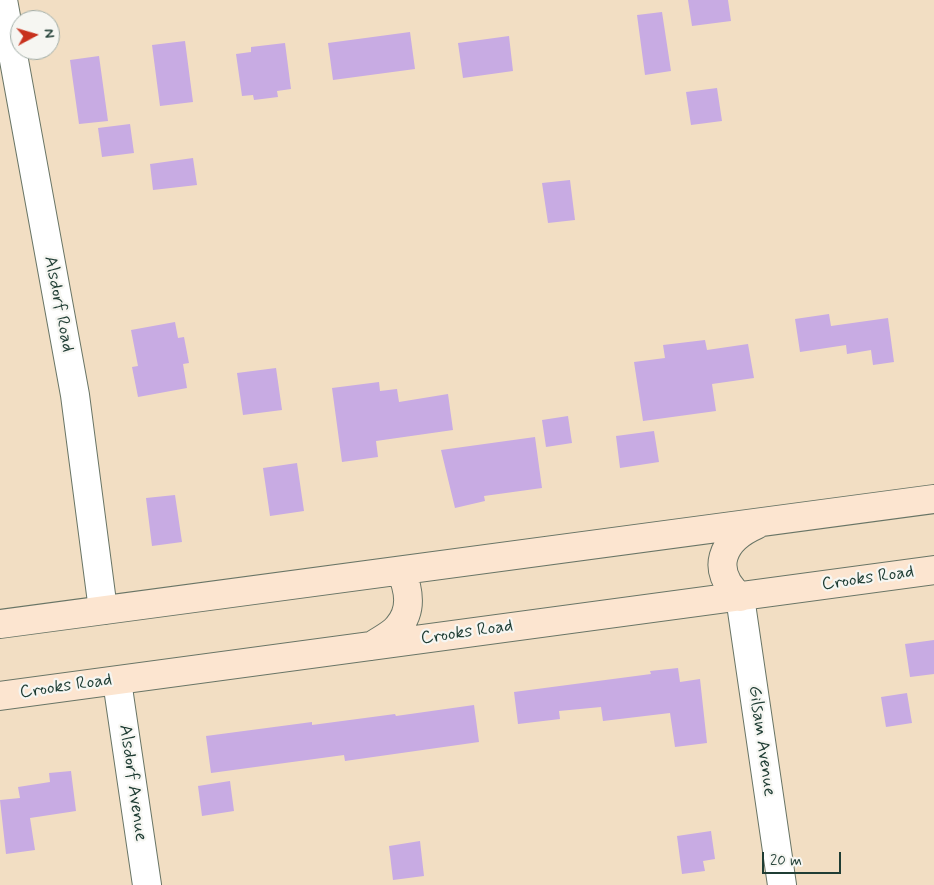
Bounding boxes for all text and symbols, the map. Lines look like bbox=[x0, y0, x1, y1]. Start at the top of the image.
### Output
north arrow bbox=[10, 10, 60, 60]
text: N bbox=[39, 28, 58, 39]
street label: Alsdorf Road bbox=[38, 254, 78, 354]
street label: Crooks Road bbox=[821, 562, 915, 596]
street label: Crooks Road bbox=[420, 616, 514, 650]
street label: Crooks Road bbox=[19, 670, 113, 704]
street label: Gilsam Avenue bbox=[743, 684, 779, 798]
street label: Alsdorf Avenue bbox=[113, 723, 151, 843]
scale bar bbox=[764, 842, 843, 874]
text: 20 m bbox=[770, 851, 802, 871]

